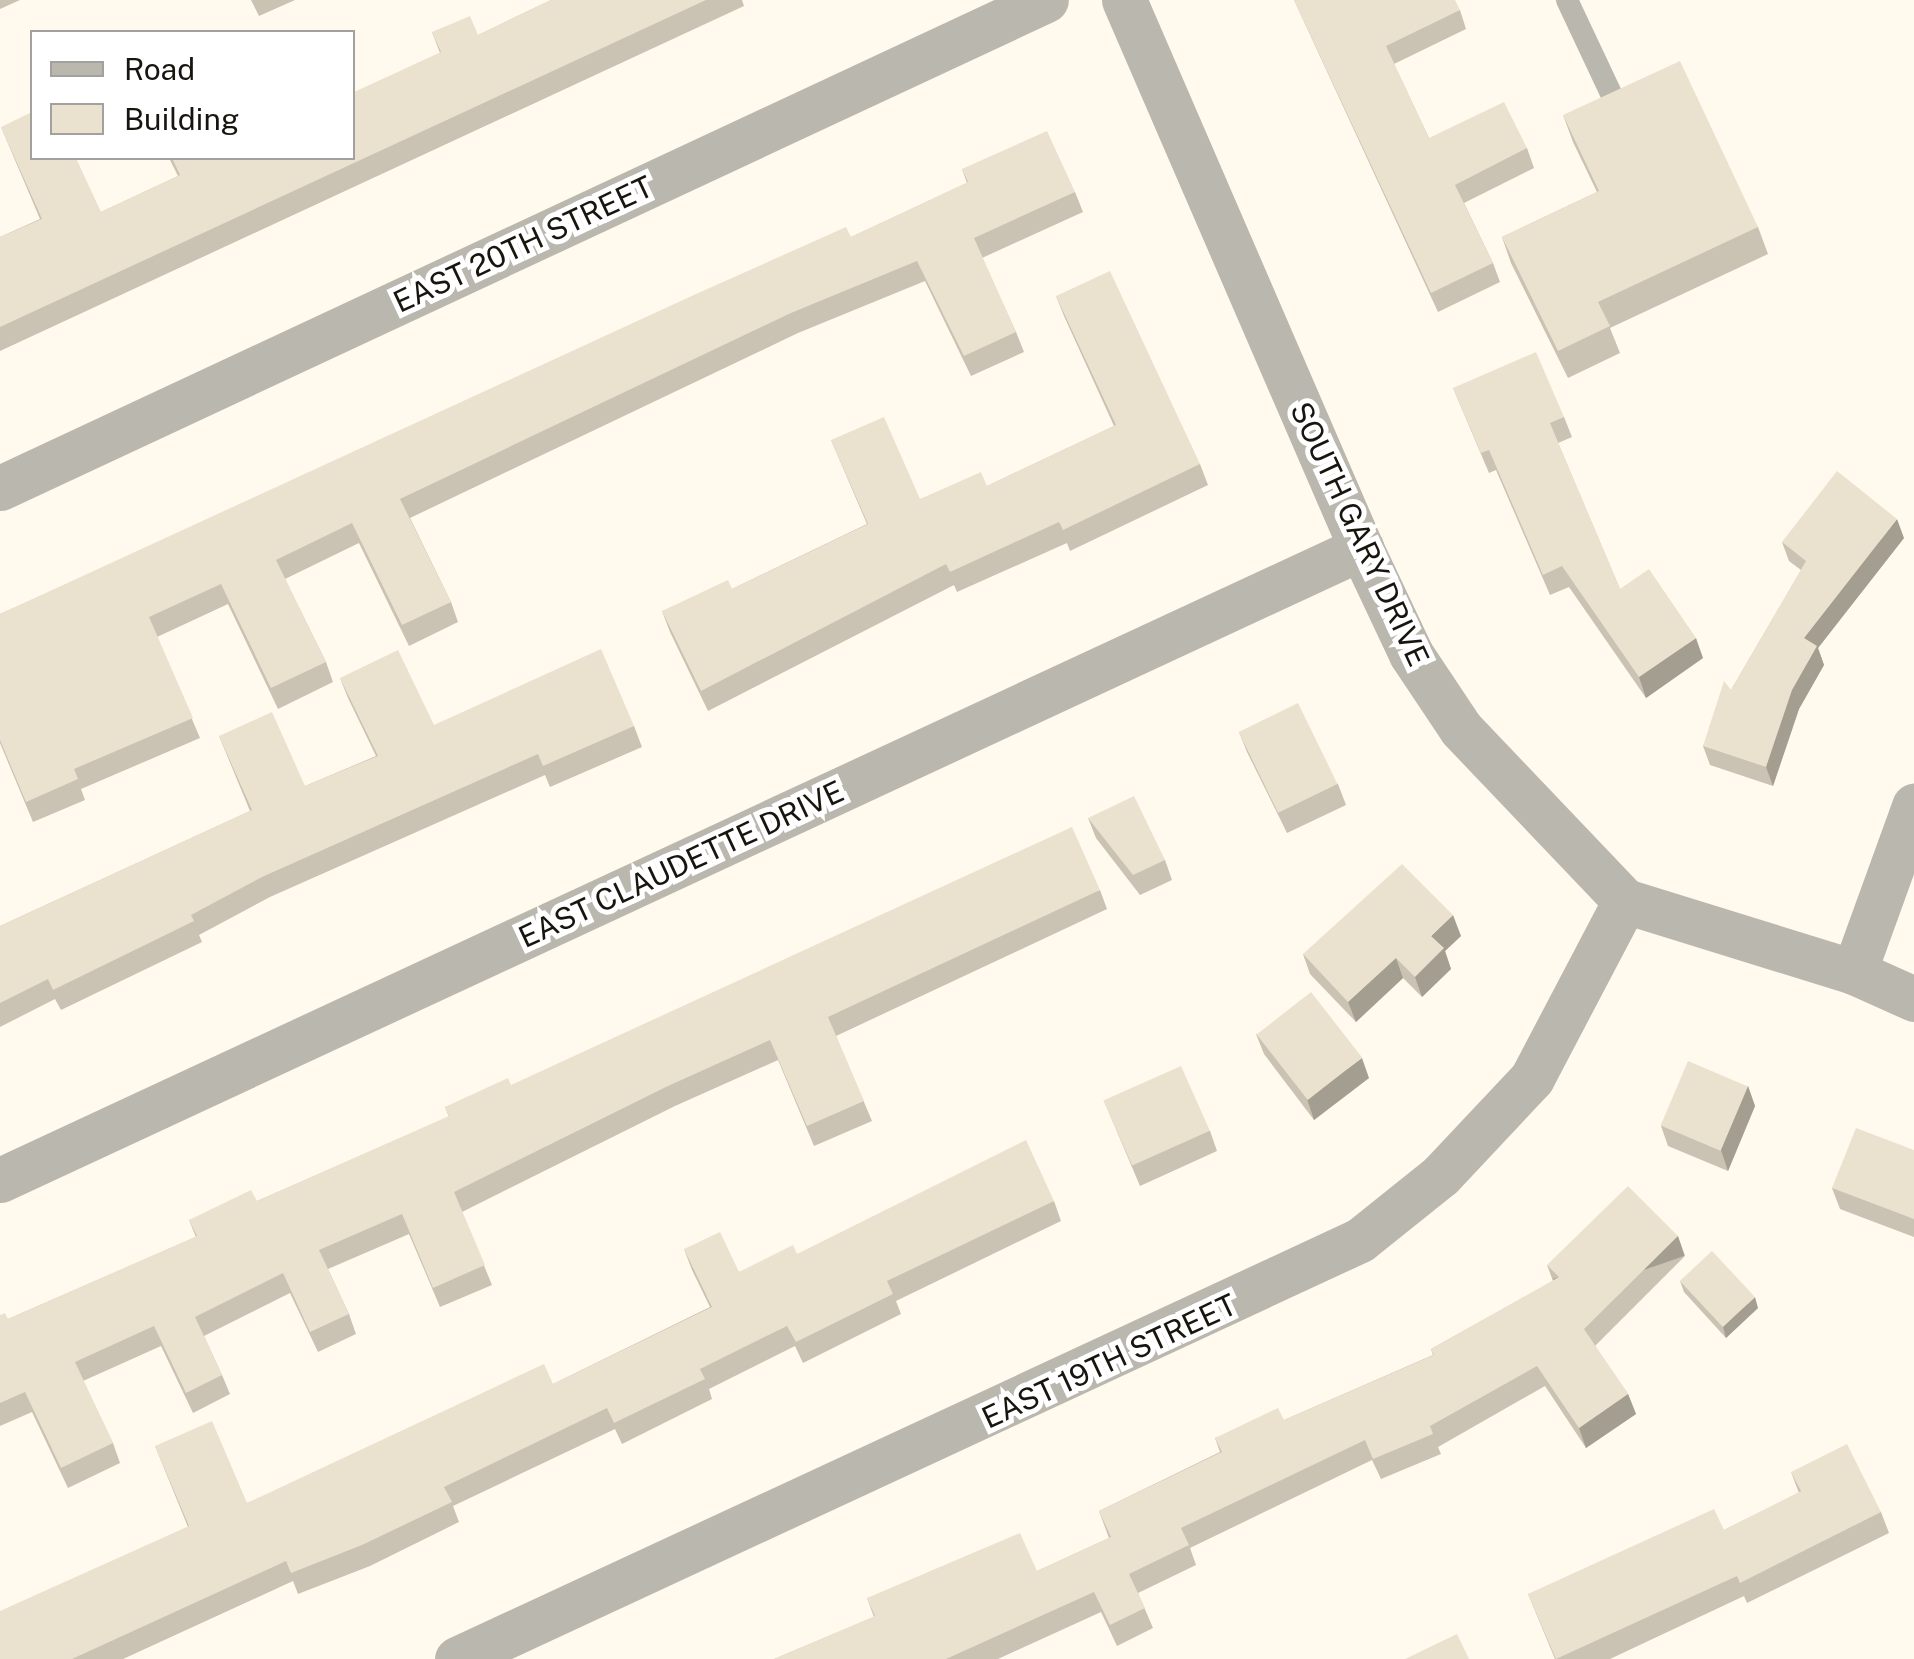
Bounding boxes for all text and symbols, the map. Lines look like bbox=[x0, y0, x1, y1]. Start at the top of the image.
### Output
legend bbox=[30, 30, 355, 160]
text: Road bbox=[124, 51, 195, 87]
text: Building bbox=[124, 101, 239, 137]
street label: EAST 20TH STREET bbox=[388, 168, 658, 320]
street label: SOUTH GARY DRIVE bbox=[1283, 396, 1437, 672]
street label: EAST CLAUDETTE DRIVE bbox=[513, 773, 849, 955]
street label: EAST 19TH STREET bbox=[976, 1286, 1242, 1436]

